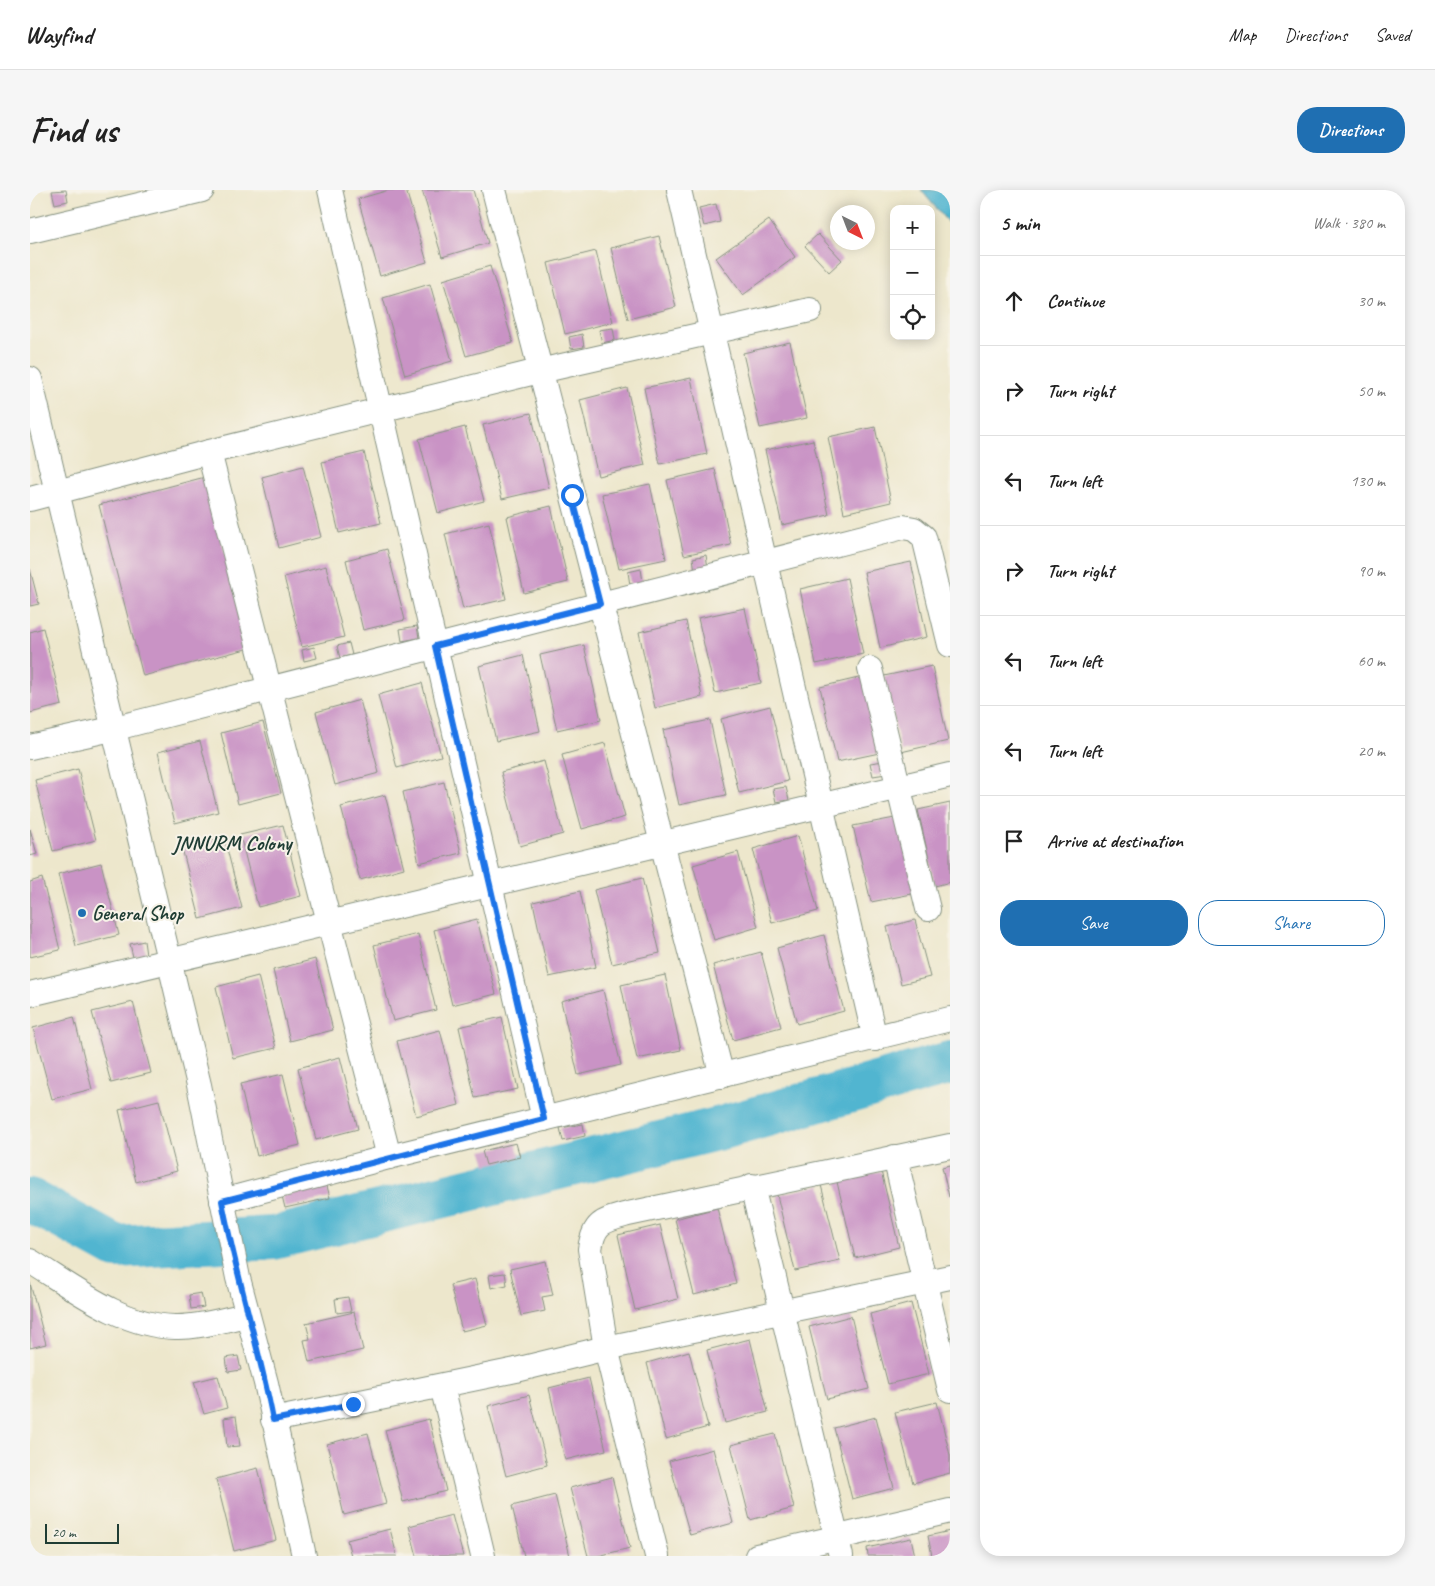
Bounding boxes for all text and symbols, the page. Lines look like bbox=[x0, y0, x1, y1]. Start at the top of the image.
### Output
text: Wayfind bbox=[25, 20, 92, 50]
text: Map bbox=[1229, 24, 1256, 46]
text: Directions bbox=[1284, 24, 1347, 46]
text: Saved bbox=[1375, 24, 1410, 46]
button: Directions bbox=[1297, 107, 1405, 153]
text: Find us bbox=[30, 108, 117, 153]
north arrow bbox=[830, 205, 875, 250]
map controls bbox=[890, 205, 935, 340]
button: + bbox=[890, 205, 935, 250]
text: 5 min bbox=[1000, 210, 1040, 236]
text: Walk · 380 m bbox=[1313, 213, 1385, 233]
button: − bbox=[890, 250, 935, 295]
icon: ahead bbox=[1000, 287, 1028, 315]
text: Continue bbox=[1047, 289, 1104, 313]
text: 30 m bbox=[1358, 291, 1385, 311]
button: locate bbox=[890, 295, 935, 340]
icon: right bbox=[1000, 377, 1028, 405]
text: Turn right bbox=[1047, 379, 1114, 403]
text: 50 m bbox=[1358, 381, 1385, 401]
icon: left bbox=[1000, 467, 1028, 495]
text: Turn left bbox=[1047, 469, 1102, 493]
text: 130 m bbox=[1351, 471, 1385, 491]
route start bbox=[561, 484, 584, 507]
icon: right bbox=[1000, 557, 1028, 585]
text: Turn right bbox=[1047, 559, 1114, 583]
text: 90 m bbox=[1358, 561, 1385, 581]
icon: left bbox=[1000, 647, 1028, 675]
text: Turn left bbox=[1047, 649, 1102, 673]
text: 60 m bbox=[1358, 651, 1385, 671]
icon: left bbox=[1000, 737, 1028, 765]
text: Turn left bbox=[1047, 739, 1102, 763]
text: 20 m bbox=[1358, 741, 1385, 761]
icon: arrive bbox=[1000, 827, 1028, 855]
text: Arrive at destination bbox=[1047, 829, 1183, 853]
district label: JNNURM Colony bbox=[171, 830, 294, 856]
button: Save bbox=[1000, 900, 1188, 946]
button: Share bbox=[1198, 900, 1385, 946]
place label: General Shop bbox=[92, 901, 184, 926]
marker: General Shop bbox=[76, 907, 88, 919]
route end bbox=[342, 1393, 365, 1416]
scale bar bbox=[45, 1521, 119, 1544]
text: 20 m bbox=[52, 1524, 76, 1541]

